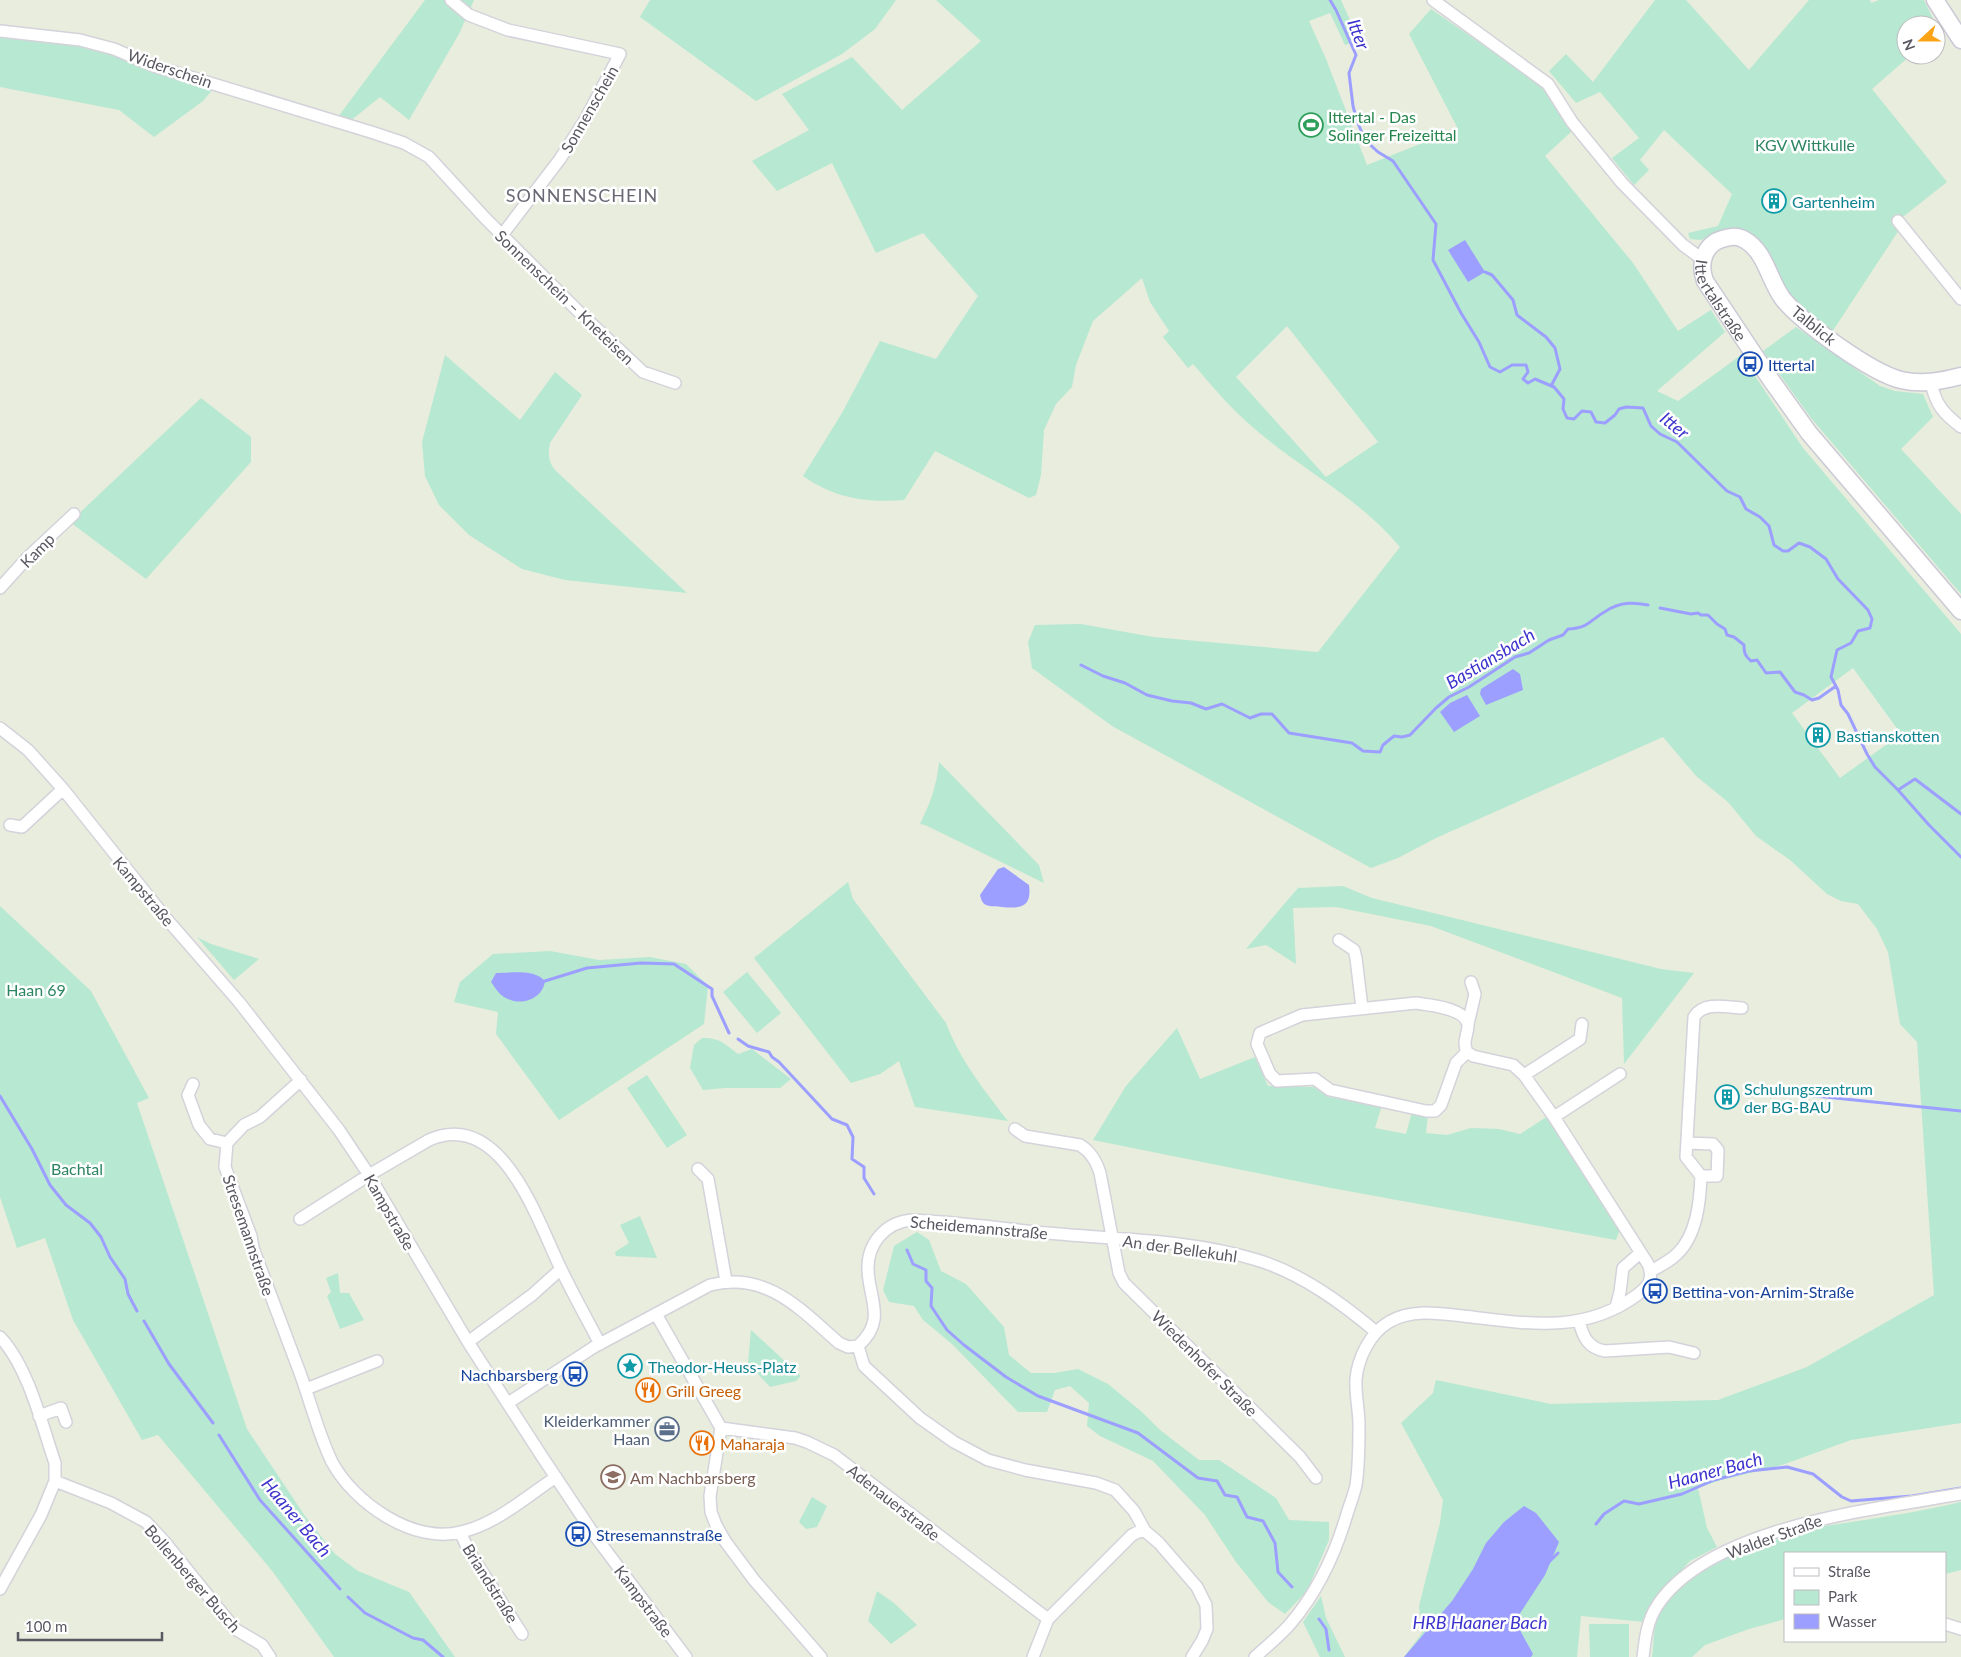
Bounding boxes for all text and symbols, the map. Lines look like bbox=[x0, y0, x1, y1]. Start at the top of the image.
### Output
north arrow bbox=[1896, 15, 1946, 65]
water label: Itter bbox=[1343, 16, 1375, 53]
text: N bbox=[1899, 37, 1918, 53]
street label: Widerschein bbox=[125, 45, 215, 91]
street label: Sonnenschein bbox=[556, 62, 622, 156]
place label: Ittertal - Das Solinger Freizeittal bbox=[1328, 107, 1457, 144]
sports icon: Ittertal - Das Solinger Freizeittal bbox=[1298, 112, 1324, 138]
park label: KGV Wittkulle bbox=[1755, 135, 1855, 154]
district label: SONNENSCHEIN bbox=[506, 184, 658, 206]
building icon: Gartenheim bbox=[1761, 188, 1787, 214]
place label: Gartenheim bbox=[1792, 192, 1875, 211]
street label: Sonnenschein – Kneteisen bbox=[492, 226, 638, 368]
street label: Ittertalstraße bbox=[1693, 258, 1751, 344]
street label: Talblick bbox=[1788, 301, 1841, 349]
bus stop icon: Ittertal bbox=[1737, 351, 1763, 377]
place label: Ittertal bbox=[1768, 355, 1815, 374]
water label: Itter bbox=[1656, 407, 1695, 444]
street label: Kamp bbox=[16, 529, 58, 571]
water label: Bastiansbach bbox=[1442, 623, 1538, 693]
building icon: Bastianskotten bbox=[1805, 722, 1831, 748]
place label: Bastianskotten bbox=[1836, 726, 1940, 745]
street label: Kampstraße bbox=[110, 852, 178, 930]
park label: Haan 69 bbox=[6, 980, 66, 999]
place label: Schulungszentrum der BG-BAU bbox=[1744, 1079, 1873, 1116]
building icon: Schulungszentrum der BG-BAU bbox=[1714, 1084, 1740, 1110]
park label: Bachtal bbox=[51, 1159, 103, 1178]
street label: Kampstraße bbox=[361, 1171, 419, 1253]
street label: Stresemannstraße bbox=[219, 1172, 279, 1298]
street label: Scheidemannstraße bbox=[909, 1212, 1049, 1242]
street label: An der Bellekuhl bbox=[1122, 1231, 1238, 1265]
bus stop icon: Bettina-von-Arnim-Straße bbox=[1642, 1278, 1668, 1304]
place label: Bettina-von-Arnim-Straße bbox=[1672, 1282, 1854, 1301]
street label: Wiedenhofer Straße bbox=[1148, 1306, 1262, 1420]
place icon: Theodor-Heuss-Platz bbox=[617, 1353, 643, 1379]
place label: Theodor-Heuss-Platz bbox=[648, 1357, 797, 1376]
bus stop icon: Nachbarsberg bbox=[562, 1361, 588, 1387]
place label: Nachbarsberg bbox=[461, 1365, 558, 1384]
restaurant icon: Grill Greeg bbox=[635, 1377, 661, 1403]
place label: Grill Greeg bbox=[666, 1381, 741, 1400]
place label: Kleiderkammer Haan bbox=[543, 1411, 650, 1448]
office icon: Kleiderkammer Haan bbox=[654, 1416, 680, 1442]
restaurant icon: Maharaja bbox=[689, 1430, 715, 1456]
place label: Maharaja bbox=[720, 1434, 785, 1453]
water label: Haaner Bach bbox=[1665, 1447, 1765, 1493]
street label: Adenauerstraße bbox=[844, 1460, 944, 1544]
school or university icon: Am Nachbarsberg bbox=[600, 1464, 626, 1490]
place label: Am Nachbarsberg bbox=[630, 1468, 756, 1487]
water label: Haaner Bach bbox=[257, 1473, 337, 1561]
street label: Walder Straße bbox=[1724, 1510, 1824, 1562]
street label: Bollenberger Busch bbox=[141, 1520, 245, 1636]
bus stop icon: Stresemannstraße bbox=[565, 1521, 591, 1547]
place label: Stresemannstraße bbox=[596, 1525, 722, 1544]
street label: Briandstraße bbox=[459, 1540, 523, 1626]
legend bbox=[1784, 1552, 1946, 1642]
street label: Kampstraße bbox=[611, 1561, 677, 1641]
text: Straße bbox=[1828, 1562, 1871, 1580]
text: Park bbox=[1828, 1587, 1858, 1605]
scale bar bbox=[18, 1610, 161, 1642]
water label: HRB Haaner Bach bbox=[1412, 1611, 1548, 1633]
text: Wasser bbox=[1828, 1612, 1877, 1630]
text: 100 m bbox=[25, 1617, 67, 1635]

